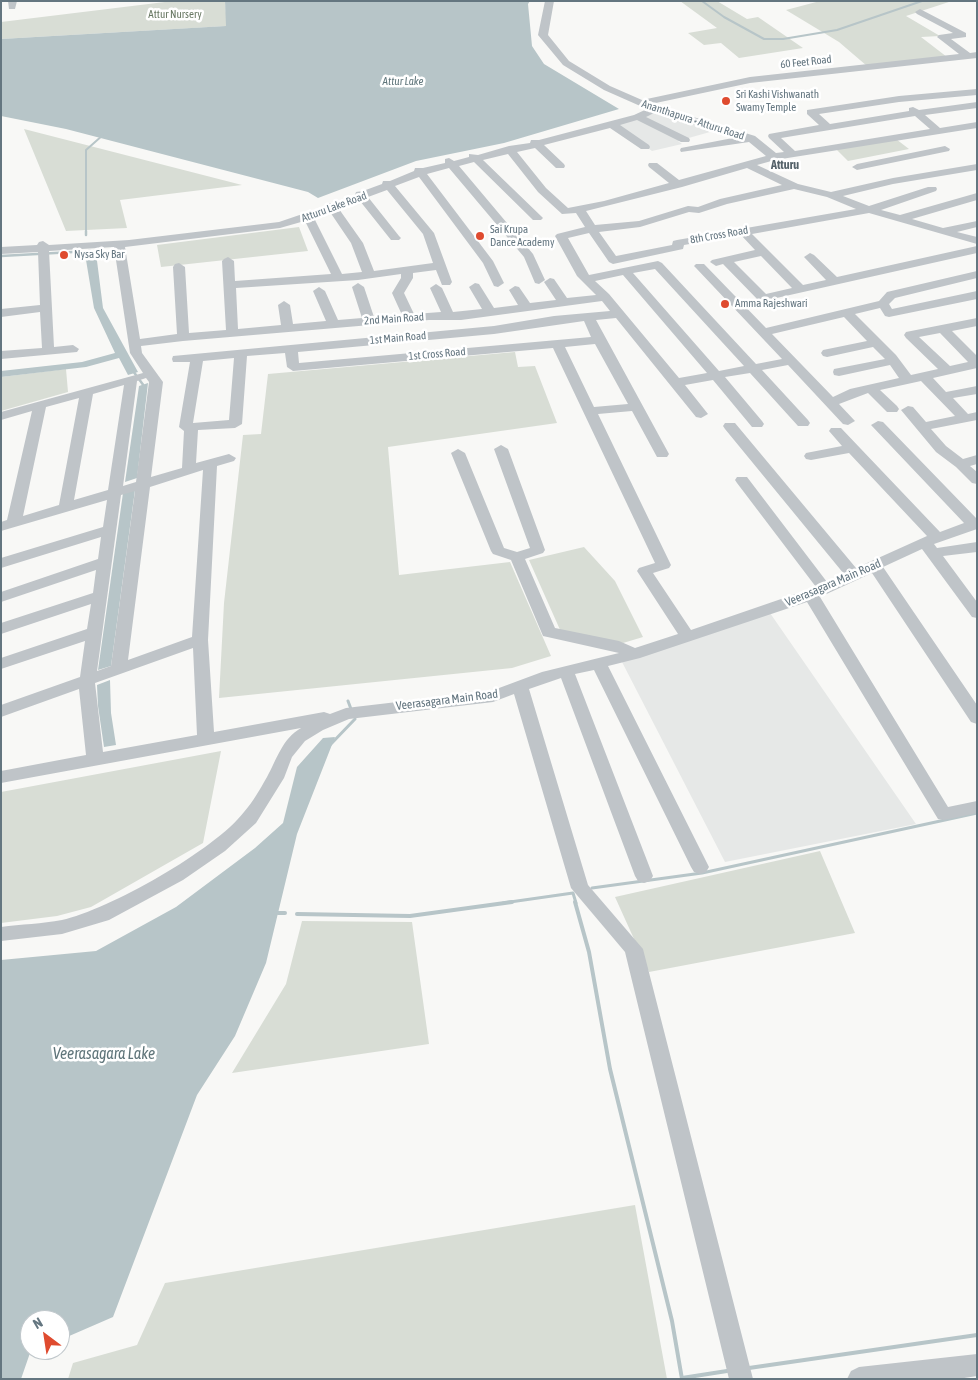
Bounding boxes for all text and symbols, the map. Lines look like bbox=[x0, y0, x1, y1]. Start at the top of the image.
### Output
park label: Attur Nursery bbox=[148, 8, 202, 22]
street label: 60 Feet Road bbox=[780, 53, 832, 71]
water label: Attur Lake bbox=[383, 75, 423, 89]
place label: Sri Kashi Vishwanath Swamy Temple bbox=[736, 88, 819, 114]
marker: Sri Kashi Vishwanath Swamy Temple bbox=[720, 95, 732, 107]
street label: Ananthapura - Atturu Road bbox=[640, 97, 746, 143]
district label: Atturu bbox=[771, 158, 799, 172]
street label: Atturu Lake Road bbox=[300, 189, 368, 225]
place label: Sai Krupa Dance Academy bbox=[490, 223, 554, 249]
street label: 8th Cross Road bbox=[689, 223, 749, 247]
marker: Sai Krupa Dance Academy bbox=[474, 230, 486, 242]
place label: Nysa Sky Bar bbox=[74, 248, 125, 262]
marker: Nysa Sky Bar bbox=[58, 249, 70, 261]
place label: Amma Rajeshwari bbox=[735, 297, 808, 311]
marker: Amma Rajeshwari bbox=[719, 298, 731, 310]
street label: 2nd Main Road bbox=[364, 310, 424, 328]
street label: 1st Main Road bbox=[369, 329, 427, 347]
street label: 1st Cross Road bbox=[408, 345, 466, 363]
street label: Veerasagara Main Road bbox=[783, 556, 883, 610]
street label: Veerasagara Main Road bbox=[395, 687, 499, 713]
water label: Veerasagara Lake bbox=[53, 1044, 155, 1064]
north arrow bbox=[20, 1310, 70, 1360]
text: N bbox=[30, 1314, 45, 1332]

